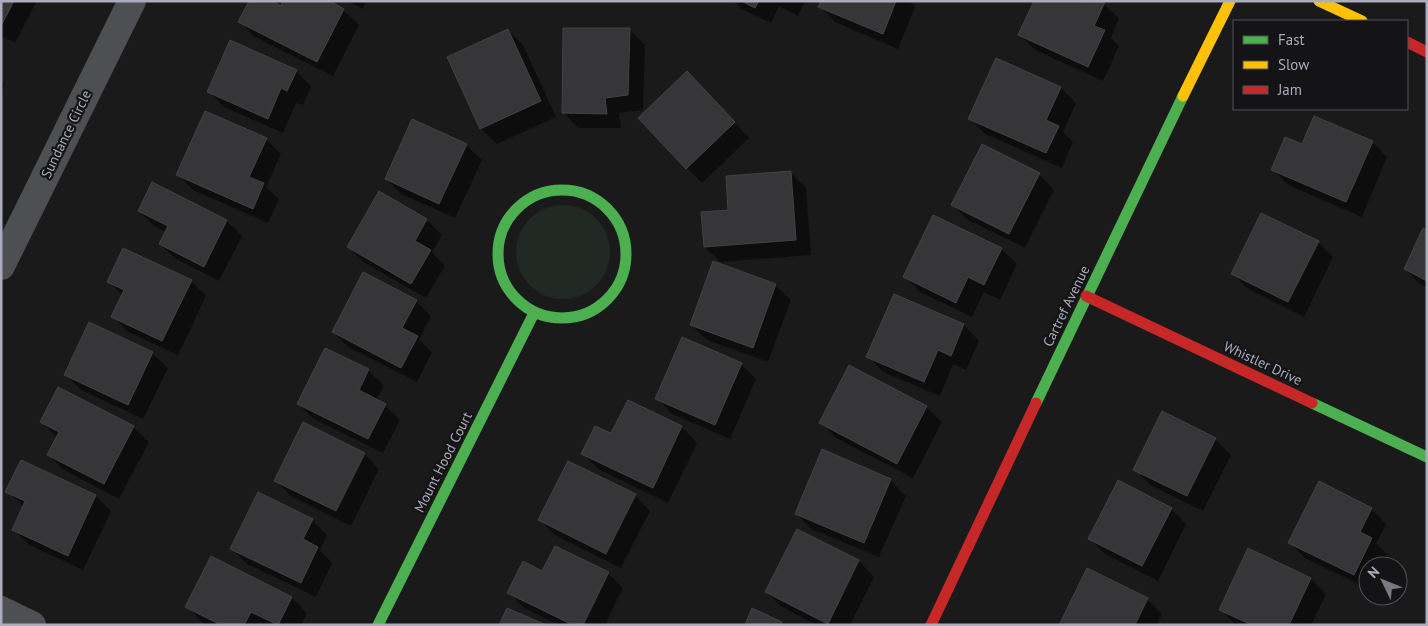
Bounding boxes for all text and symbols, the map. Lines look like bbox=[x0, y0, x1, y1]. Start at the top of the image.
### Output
legend bbox=[1233, 20, 1408, 110]
text: Fast bbox=[1278, 30, 1305, 49]
text: Slow bbox=[1278, 55, 1309, 74]
text: Jam bbox=[1277, 80, 1302, 99]
street label: Sundance Circle bbox=[37, 87, 95, 181]
street label: Cartref Avenue bbox=[1039, 263, 1093, 349]
street label: Whistler Drive bbox=[1221, 337, 1305, 389]
street label: Mount Hood Court bbox=[410, 408, 476, 515]
north arrow bbox=[1358, 556, 1408, 606]
text: N bbox=[1364, 563, 1383, 582]

